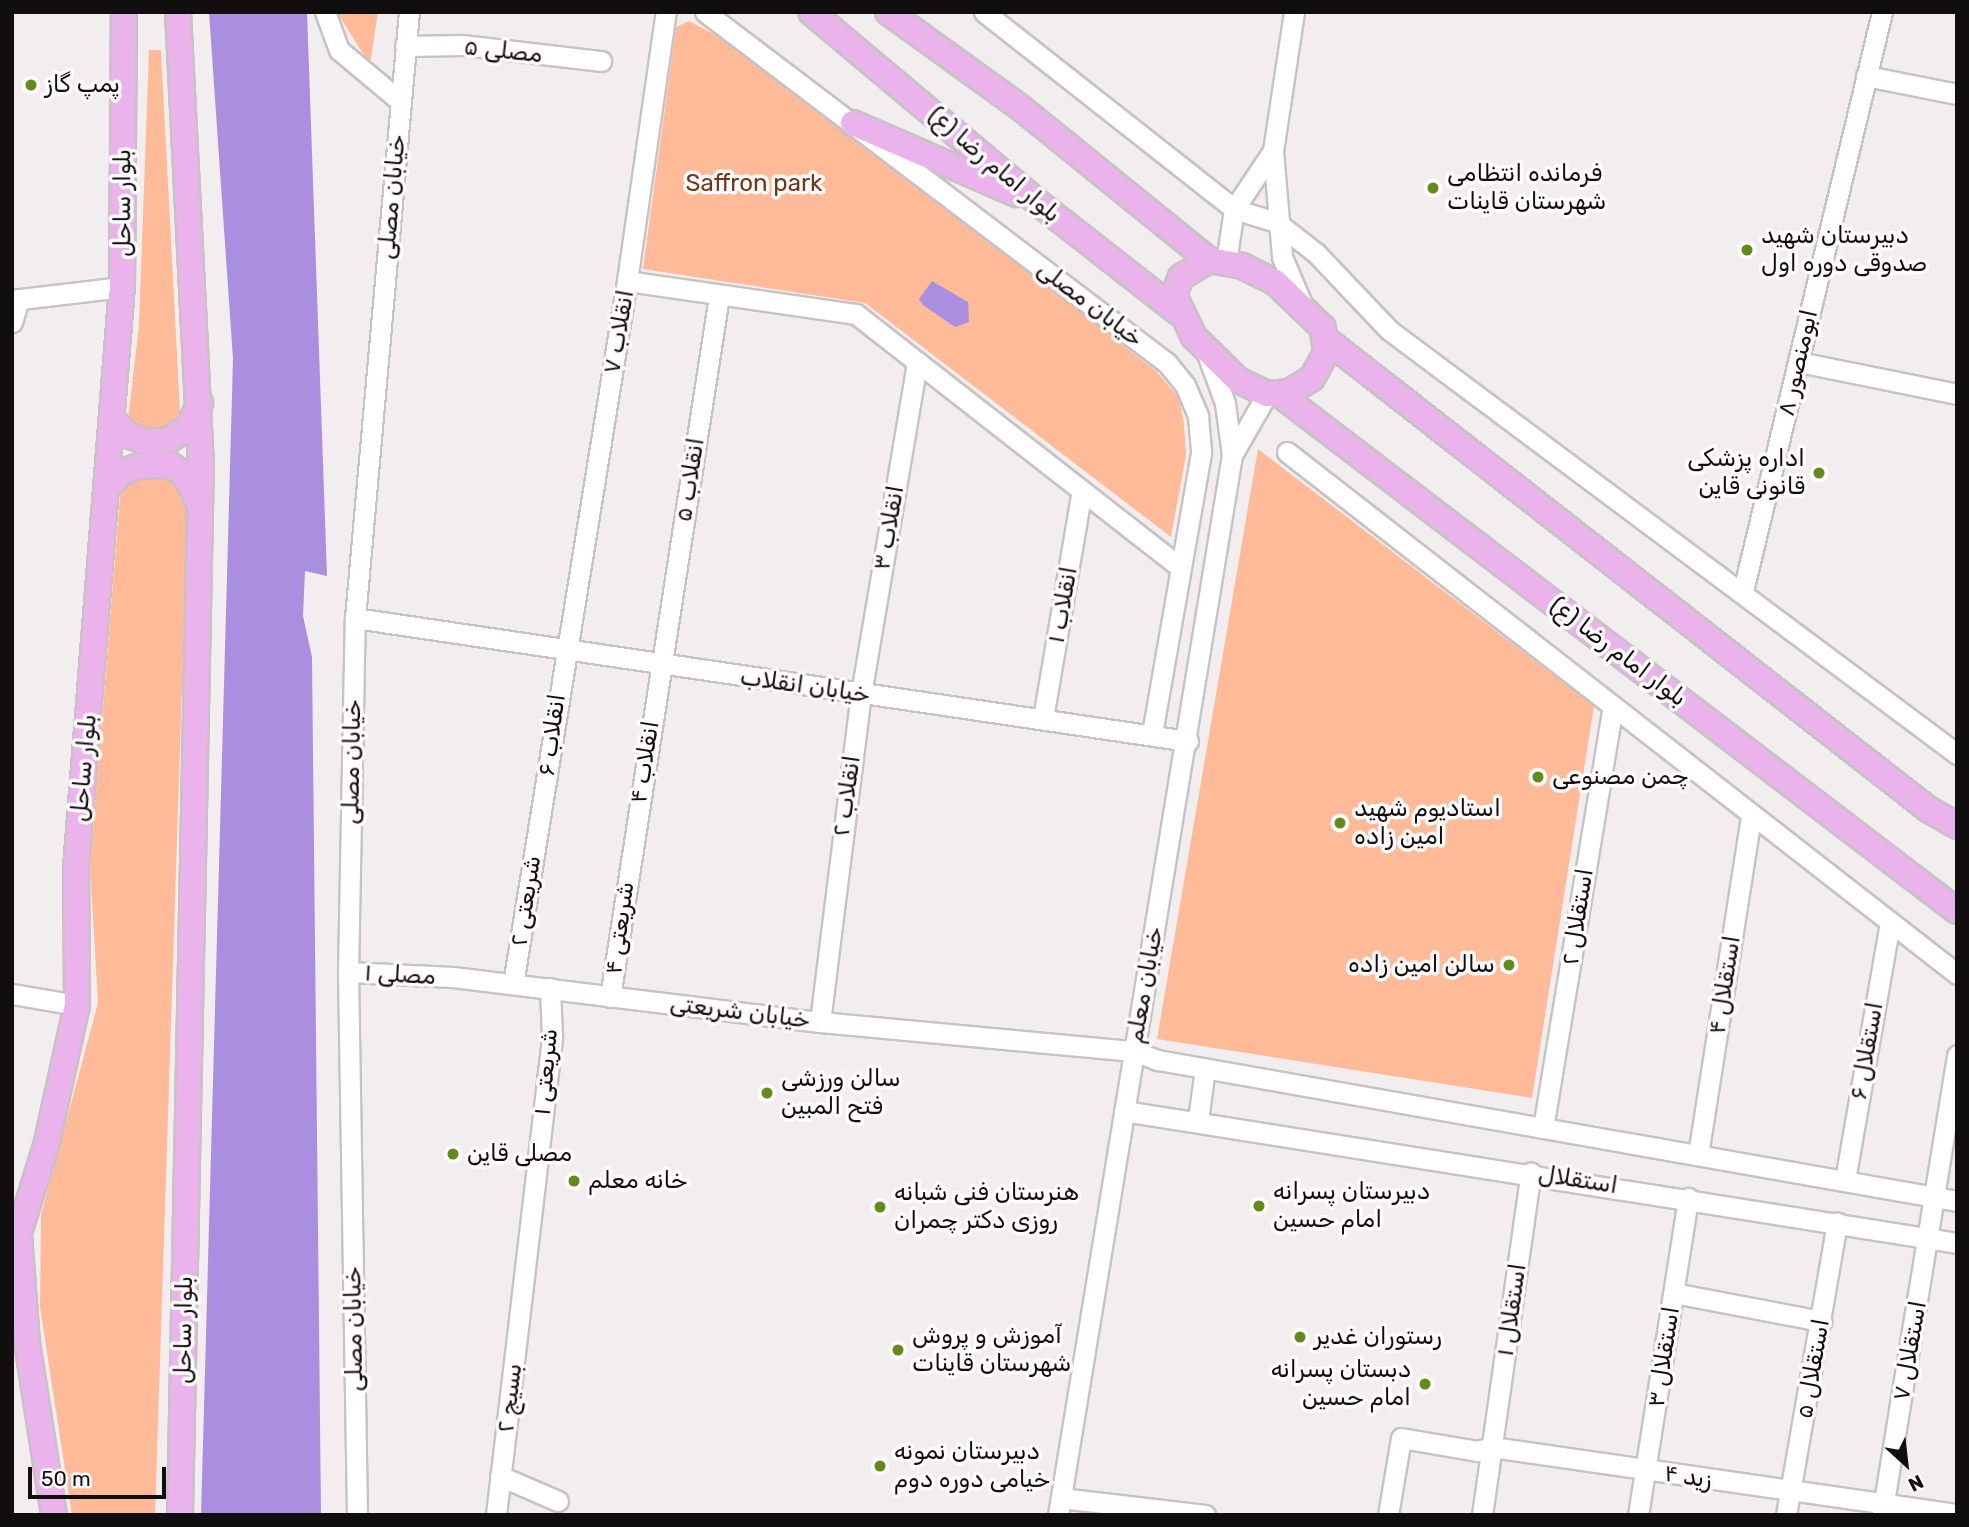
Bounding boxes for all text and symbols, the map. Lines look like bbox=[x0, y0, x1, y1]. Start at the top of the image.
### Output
street label: مصلی ۵ bbox=[462, 33, 544, 69]
place label: پمپ گاز bbox=[45, 71, 120, 99]
marker: پمپ گاز bbox=[23, 77, 39, 93]
street label: بلوار امام رضا (ع) bbox=[922, 101, 1066, 229]
street label: خیابان مصلی bbox=[372, 133, 412, 261]
street label: بلوار ساحل bbox=[109, 149, 137, 257]
place label: فرمانده انتظامی شهرستان قاینات bbox=[1447, 160, 1606, 216]
park label: Saffron park bbox=[686, 170, 822, 198]
marker: فرمانده انتظامی شهرستان قاینات bbox=[1425, 180, 1441, 196]
place label: دبیرستان شهید صدوقی دوره اول bbox=[1761, 222, 1927, 278]
marker: دبیرستان شهید صدوقی دوره اول bbox=[1739, 242, 1755, 258]
street label: خیابان مصلی bbox=[1031, 255, 1149, 353]
street label: انقلاب ۷ bbox=[597, 288, 641, 376]
street label: ابومنصور ۸ bbox=[1772, 307, 1824, 419]
street label: انقلاب ۵ bbox=[669, 436, 711, 524]
place label: اداره پزشکی قانونی قاین bbox=[1687, 445, 1805, 501]
marker: اداره پزشکی قانونی قاین bbox=[1811, 465, 1827, 481]
street label: انقلاب ۳ bbox=[867, 483, 911, 573]
street label: انقلاب ۱ bbox=[1042, 565, 1084, 645]
street label: بلوار امام رضا (ع) bbox=[1544, 591, 1692, 713]
street label: خیابان انقلاب bbox=[738, 663, 872, 709]
street label: انقلاب ۶ bbox=[532, 692, 572, 778]
street label: خیابان مصلی bbox=[337, 699, 367, 825]
street label: بلوار ساحل bbox=[65, 713, 103, 823]
street label: انقلاب ۴ bbox=[624, 719, 666, 805]
street label: انقلاب ۲ bbox=[827, 754, 867, 838]
place label: چمن مصنوعی bbox=[1552, 763, 1689, 791]
marker: چمن مصنوعی bbox=[1530, 769, 1546, 785]
place label: استادیوم شهید امین زاده bbox=[1354, 795, 1501, 851]
marker: استادیوم شهید امین زاده bbox=[1332, 815, 1348, 831]
street label: شریعتی ۲ bbox=[505, 854, 547, 948]
street label: استقلال ۲ bbox=[1556, 867, 1600, 967]
street label: شریعتی ۴ bbox=[599, 880, 641, 976]
street label: خیابان معلم bbox=[1121, 924, 1169, 1046]
street label: استقلال ۴ bbox=[1703, 934, 1747, 1036]
place label: سالن امین زاده bbox=[1348, 951, 1495, 979]
marker: سالن امین زاده bbox=[1501, 957, 1517, 973]
street label: مصلی ۱ bbox=[364, 959, 436, 991]
street label: خیابان شریعتی bbox=[668, 989, 812, 1035]
street label: استقلال ۶ bbox=[1844, 1000, 1890, 1102]
street label: شریعتی ۱ bbox=[528, 1027, 564, 1117]
place label: سالن ورزشی فتح المبین bbox=[781, 1065, 901, 1121]
marker: سالن ورزشی فتح المبین bbox=[759, 1085, 775, 1101]
place label: مصلی قاین bbox=[467, 1140, 572, 1168]
marker: مصلی قاین bbox=[445, 1146, 461, 1162]
street label: استقلال bbox=[1536, 1160, 1620, 1200]
place label: خانه معلم bbox=[588, 1167, 687, 1195]
marker: خانه معلم bbox=[566, 1173, 582, 1189]
place label: دبیرستان پسرانه امام حسین bbox=[1273, 1178, 1430, 1234]
place label: هنرستان فنی شبانه روزی دکتر چمران bbox=[894, 1179, 1079, 1235]
marker: دبیرستان پسرانه امام حسین bbox=[1251, 1198, 1267, 1214]
marker: هنرستان فنی شبانه روزی دکتر چمران bbox=[872, 1199, 888, 1215]
street label: استقلال ۱ bbox=[1491, 1262, 1533, 1358]
street label: خیابان مصلی bbox=[339, 1266, 369, 1392]
street label: بلوار ساحل bbox=[169, 1276, 199, 1384]
street label: استقلال ۷ bbox=[1887, 1299, 1933, 1403]
street label: استقلال ۳ bbox=[1642, 1305, 1686, 1409]
street label: استقلال ۵ bbox=[1790, 1317, 1836, 1421]
place label: آموزش و پروش شهرستان قاینات bbox=[912, 1322, 1071, 1378]
place label: رستوران غدیر bbox=[1314, 1323, 1442, 1351]
marker: رستوران غدیر bbox=[1292, 1329, 1308, 1345]
marker: آموزش و پروش شهرستان قاینات bbox=[890, 1342, 906, 1358]
place label: دبستان پسرانه امام حسین bbox=[1271, 1356, 1411, 1412]
street label: بسیج ۲ bbox=[491, 1362, 529, 1434]
marker: دبستان پسرانه امام حسین bbox=[1417, 1376, 1433, 1392]
north arrow bbox=[1871, 1429, 1941, 1499]
place label: دبیرستان نمونه خیامی دوره دوم bbox=[894, 1438, 1050, 1494]
scale bar bbox=[32, 1454, 170, 1498]
marker: دبیرستان نمونه خیامی دوره دوم bbox=[872, 1458, 888, 1474]
street label: زید ۴ bbox=[1662, 1459, 1714, 1495]
text: 50 m bbox=[41, 1466, 91, 1491]
text: N bbox=[1904, 1470, 1927, 1497]

